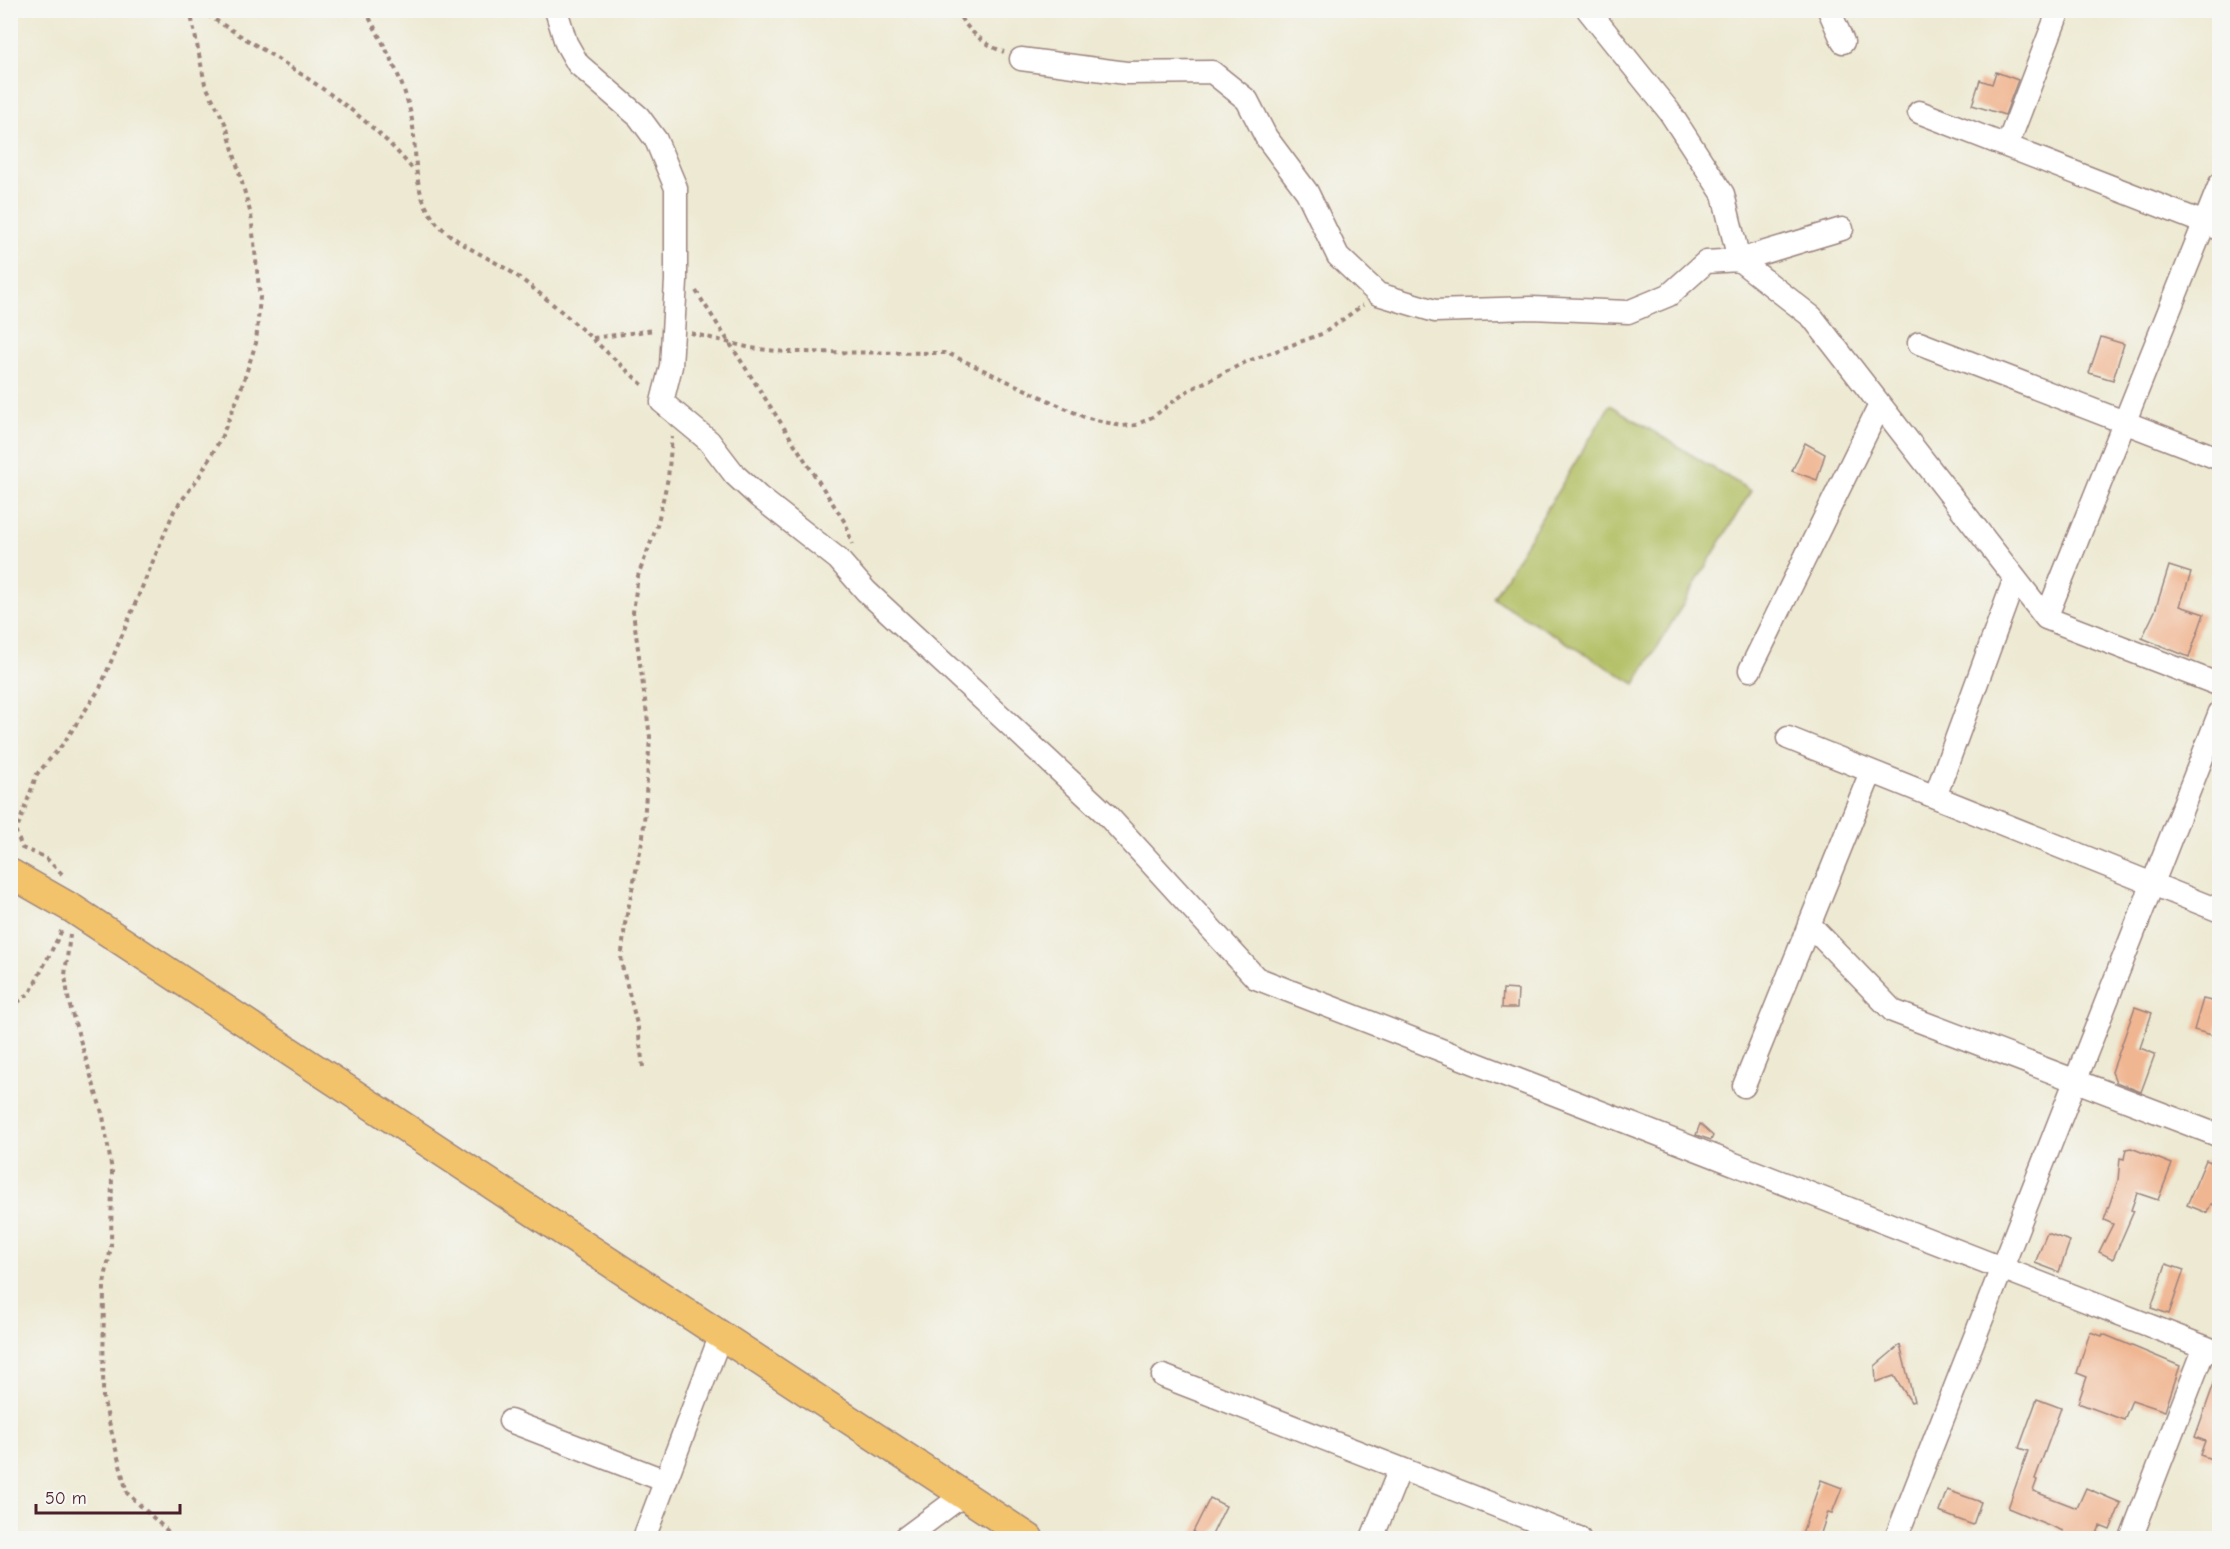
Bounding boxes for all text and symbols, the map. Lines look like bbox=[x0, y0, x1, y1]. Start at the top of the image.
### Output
scale bar bbox=[36, 1477, 180, 1515]
text: 50 m bbox=[45, 1488, 87, 1509]

